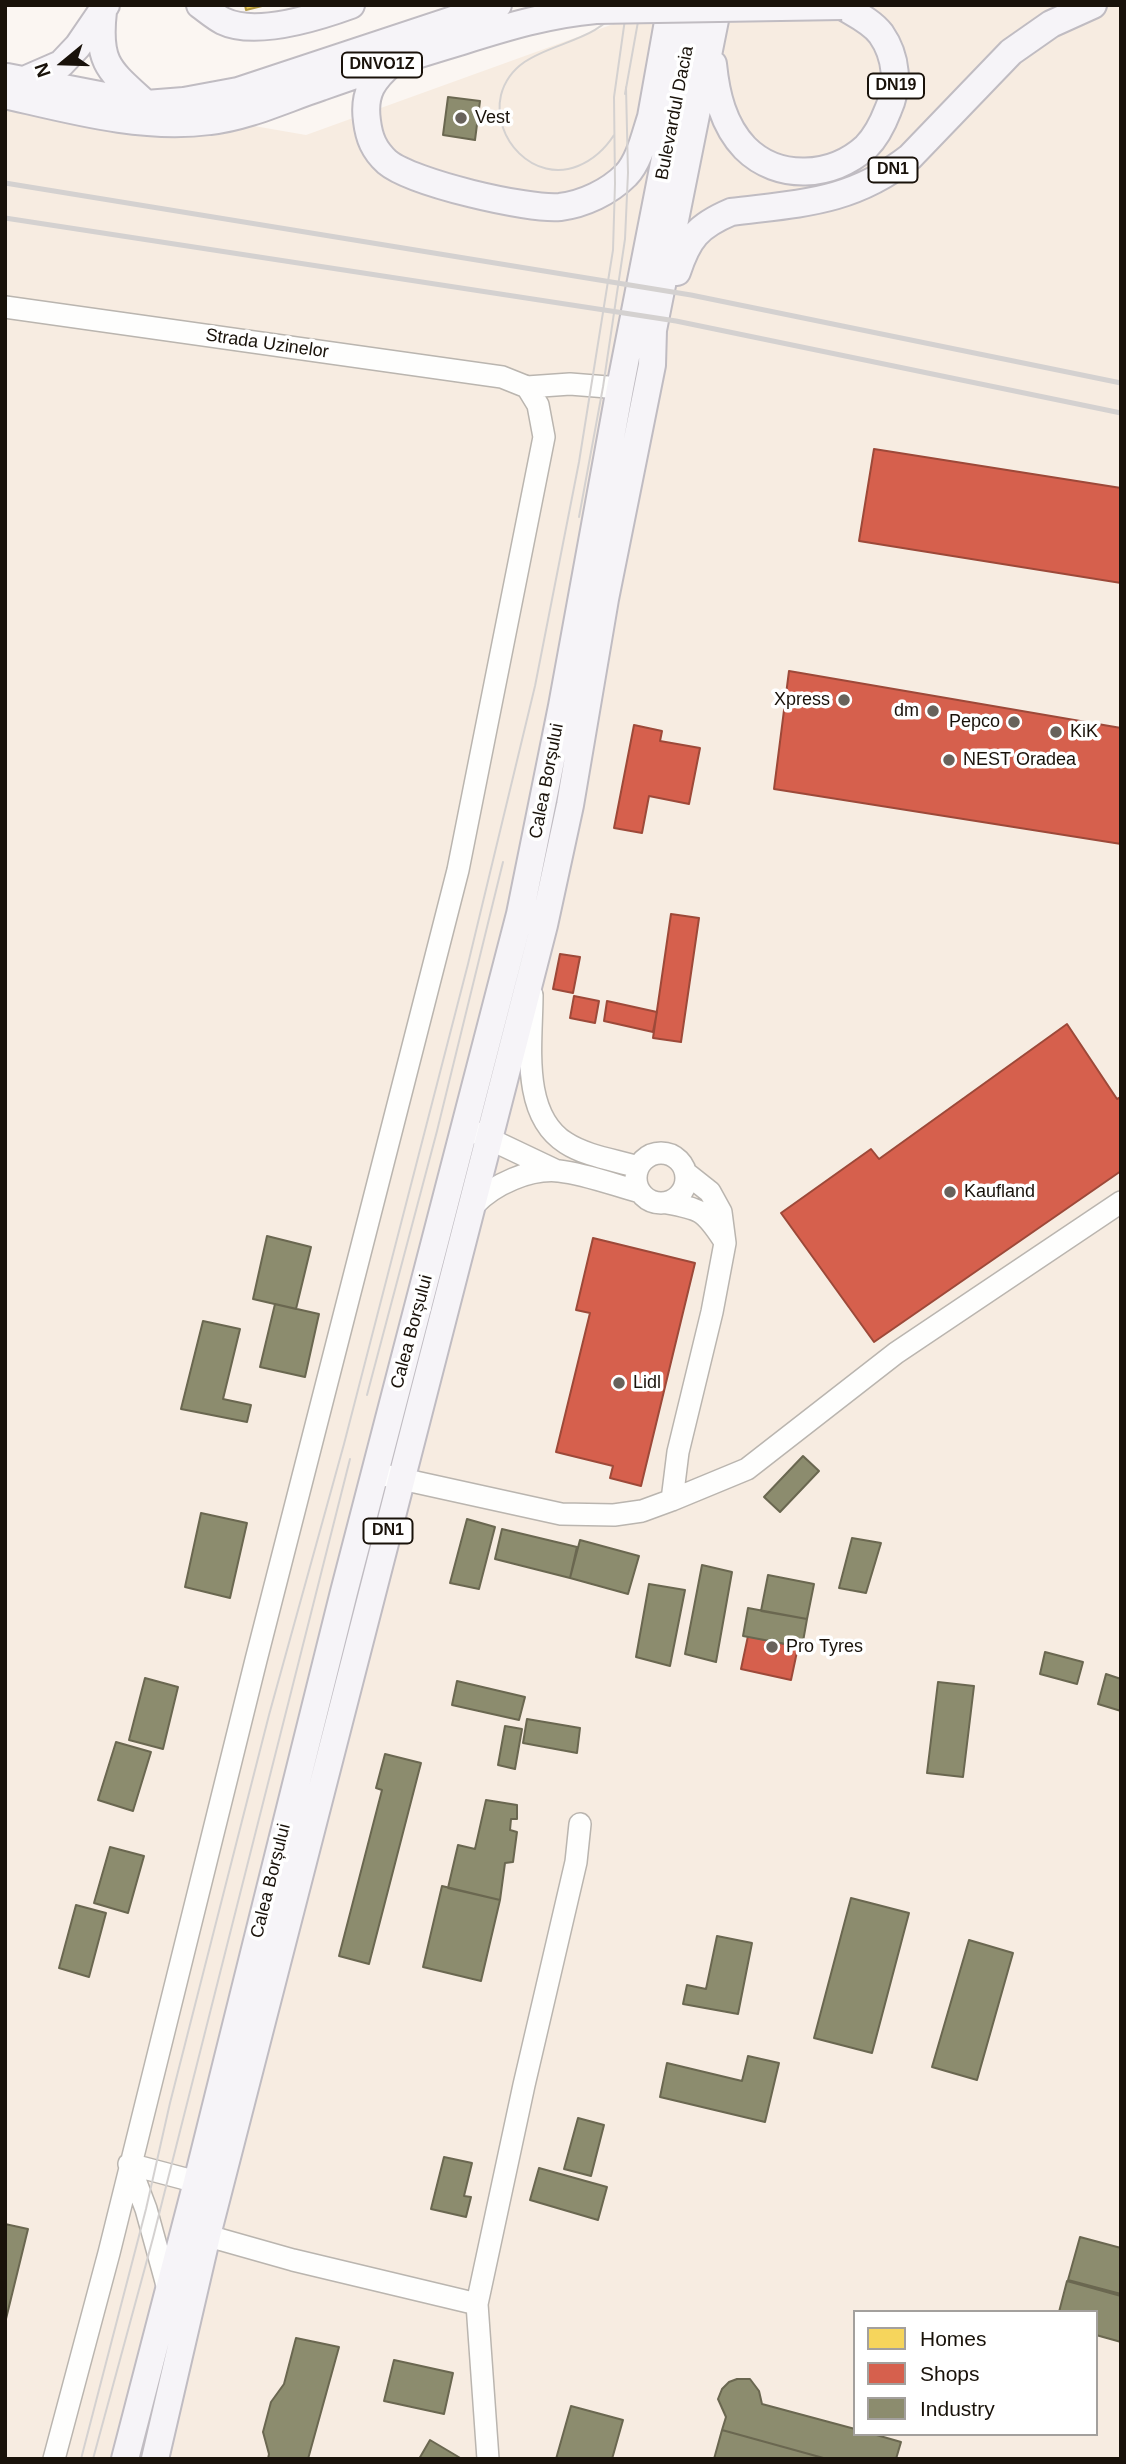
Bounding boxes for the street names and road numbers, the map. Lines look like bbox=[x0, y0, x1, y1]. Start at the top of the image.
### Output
street label: Bulevardul Dacia bbox=[651, 44, 699, 182]
road number: DNVO1Z bbox=[342, 53, 422, 78]
road number: DN19 bbox=[868, 74, 924, 99]
road number: DN1 bbox=[868, 158, 917, 182]
street label: Strada Uzinelor bbox=[204, 325, 330, 363]
street label: Calea Borșului bbox=[525, 721, 569, 841]
street label: Calea Borșului bbox=[386, 1273, 438, 1391]
road number: DN1 bbox=[364, 1518, 412, 1544]
street label: Calea Borșului bbox=[246, 1822, 296, 1940]

